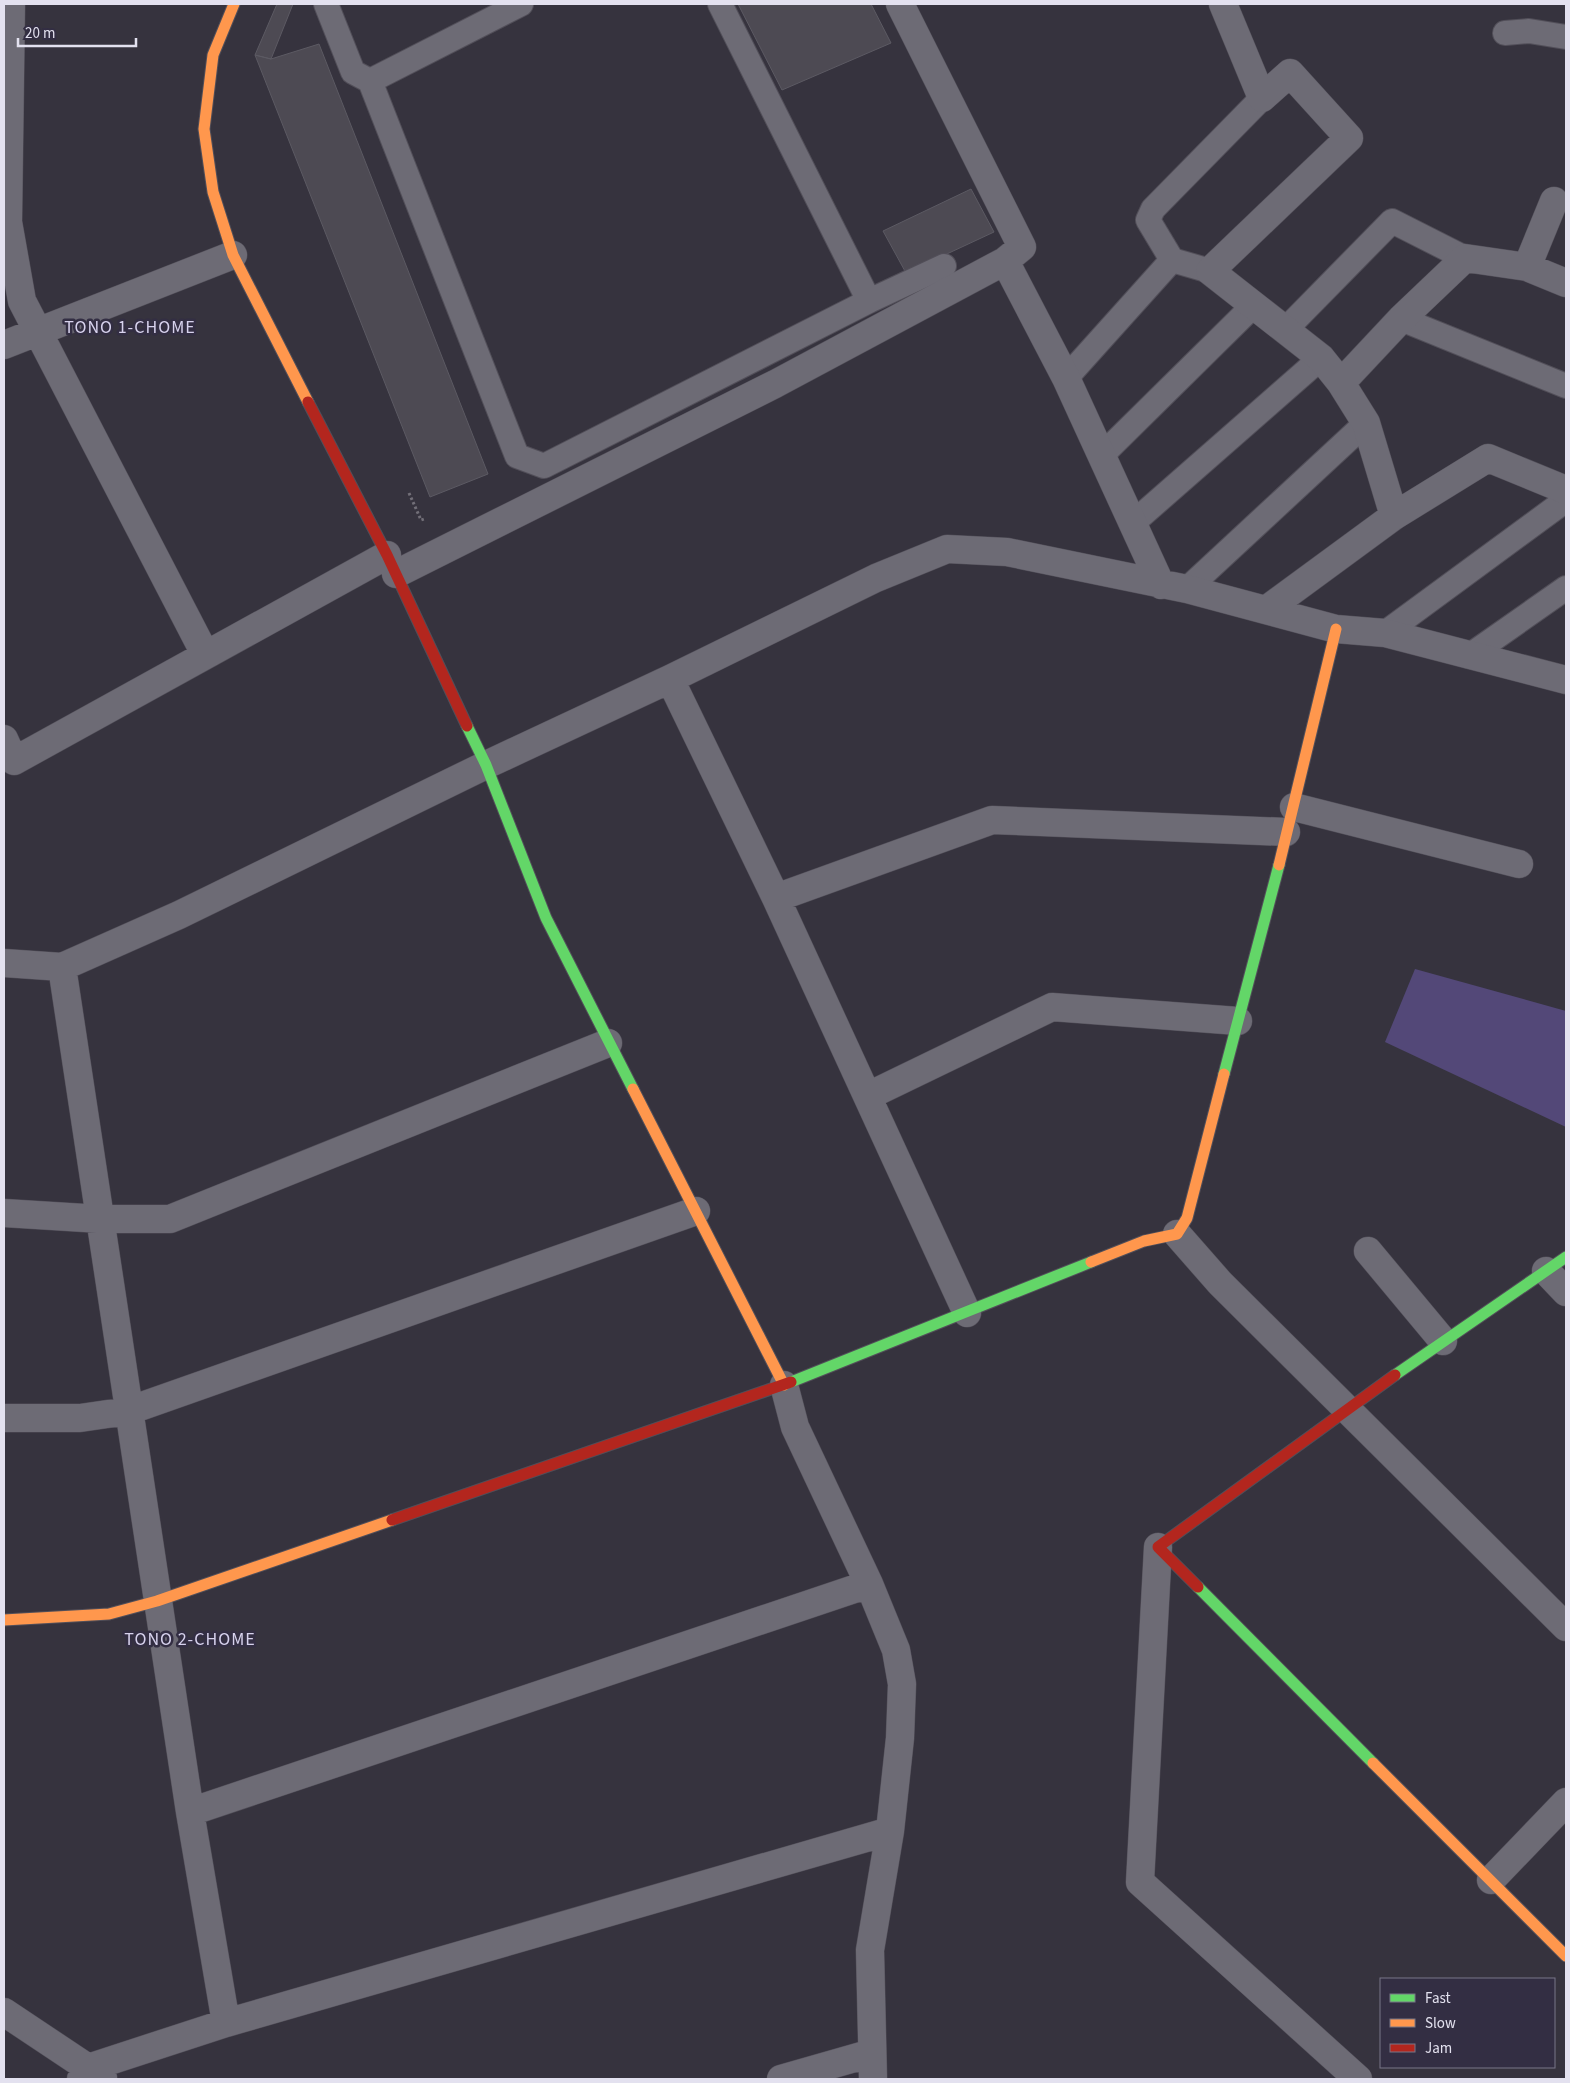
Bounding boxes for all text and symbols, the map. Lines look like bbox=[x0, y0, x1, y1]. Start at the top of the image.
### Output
scale bar bbox=[18, 15, 135, 47]
text: 20 m bbox=[25, 23, 55, 44]
district label: TONO 1-CHOME bbox=[64, 315, 196, 340]
district label: TONO 2-CHOME bbox=[124, 1627, 256, 1652]
legend bbox=[1380, 1978, 1555, 2068]
text: Fast bbox=[1425, 1988, 1451, 2009]
text: Slow bbox=[1425, 2013, 1456, 2034]
text: Jam bbox=[1425, 2038, 1452, 2059]

